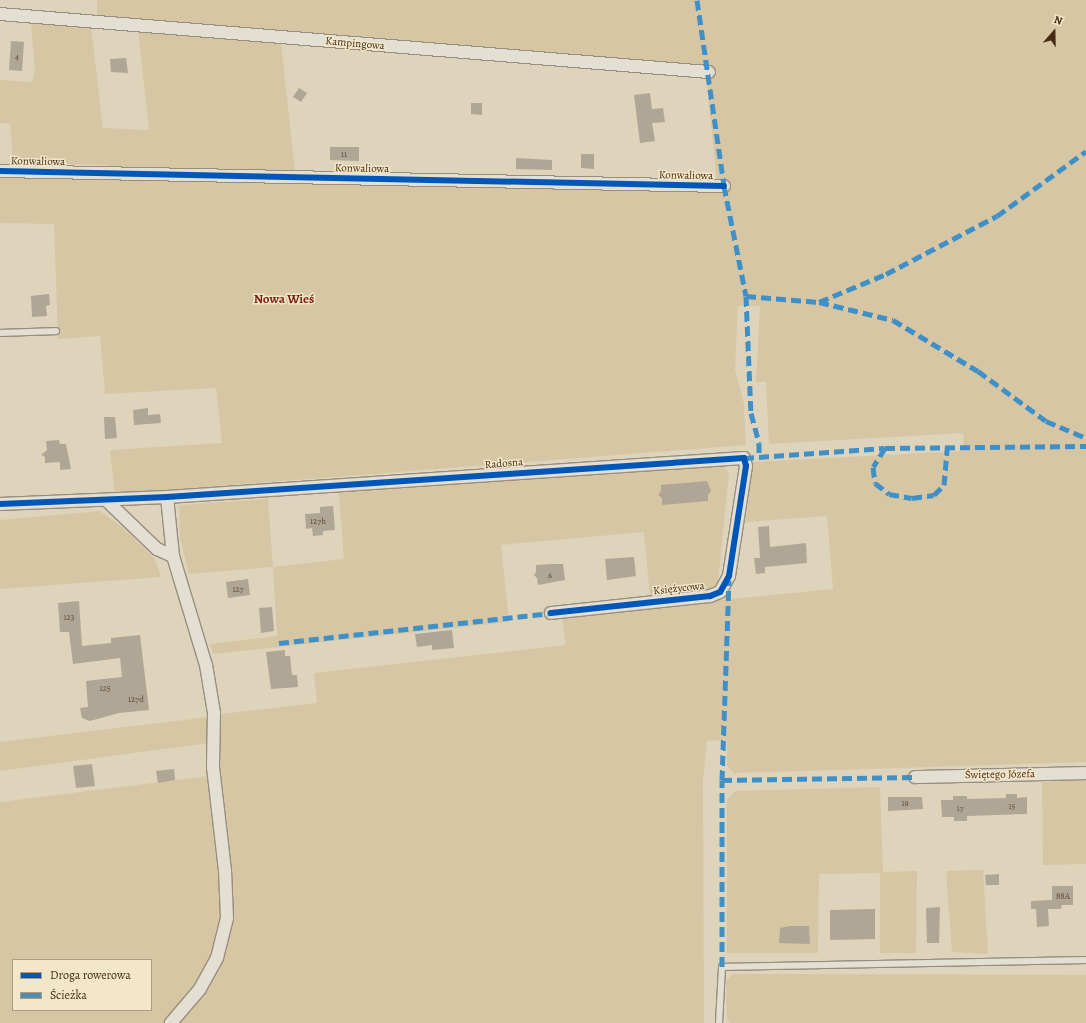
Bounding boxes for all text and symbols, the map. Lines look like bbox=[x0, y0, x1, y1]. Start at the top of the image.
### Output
north arrow bbox=[1034, 12, 1074, 52]
text: N bbox=[1052, 12, 1065, 29]
street label: Kampingowa bbox=[325, 35, 385, 53]
house number: 4 bbox=[15, 51, 19, 61]
house number: 11 bbox=[341, 149, 347, 159]
street label: Konwaliowa bbox=[11, 155, 65, 169]
street label: Konwaliowa bbox=[335, 162, 389, 176]
street label: Konwaliowa bbox=[659, 169, 713, 183]
district label: Nowa Wieś bbox=[254, 291, 314, 307]
street label: Radosna bbox=[484, 456, 524, 472]
house number: 127h bbox=[310, 516, 326, 526]
house number: 6 bbox=[548, 570, 552, 580]
street label: Księżycowa bbox=[653, 580, 705, 598]
house number: 127 bbox=[232, 584, 244, 594]
house number: 123 bbox=[63, 612, 75, 622]
house number: 125 bbox=[99, 683, 111, 693]
house number: 127d bbox=[128, 694, 144, 704]
street label: Świętego Józefa bbox=[965, 768, 1035, 782]
house number: 19 bbox=[901, 798, 909, 808]
house number: 15 bbox=[1009, 801, 1015, 811]
house number: 17 bbox=[957, 803, 963, 813]
house number: 88A bbox=[1056, 891, 1070, 901]
legend bbox=[12, 959, 152, 1011]
text: Droga rowerowa bbox=[50, 967, 131, 983]
text: Ścieżka bbox=[50, 987, 87, 1003]

